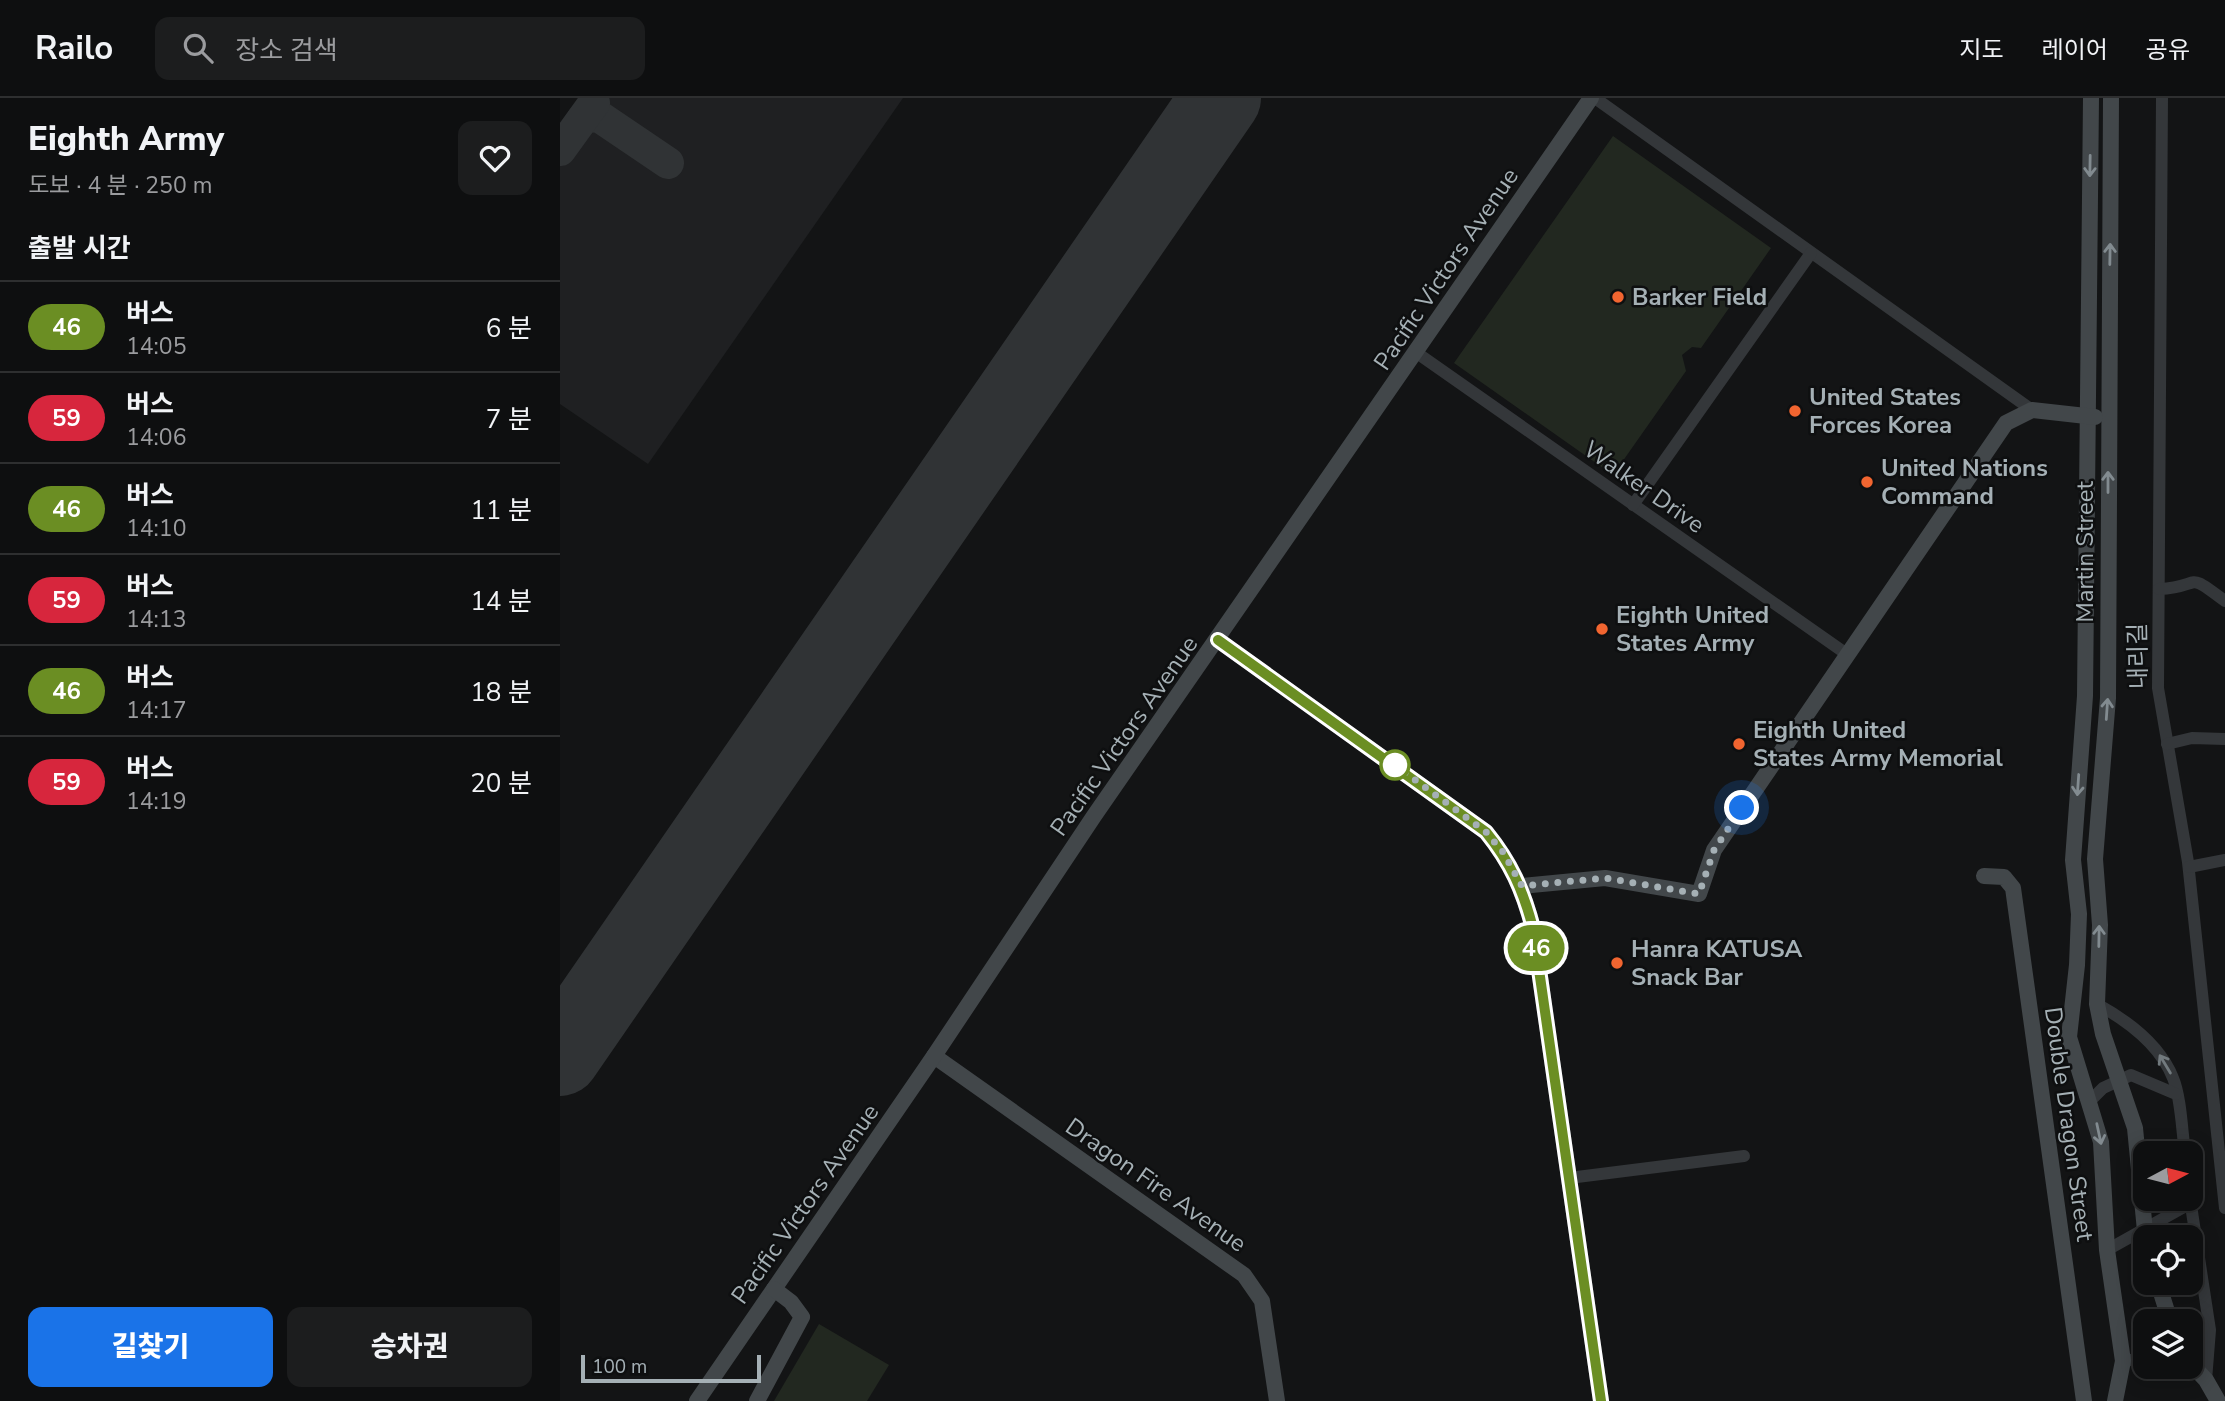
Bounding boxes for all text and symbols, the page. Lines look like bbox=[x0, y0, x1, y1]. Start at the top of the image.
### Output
search box bbox=[155, 17, 645, 80]
text: Railo bbox=[35, 26, 113, 71]
icon: search bbox=[179, 29, 217, 67]
text: 장소 검색 bbox=[235, 33, 338, 68]
text: 지도 bbox=[1959, 34, 2004, 66]
text: 레이어 bbox=[2042, 34, 2108, 66]
text: 공유 bbox=[2146, 34, 2190, 66]
text: Eighth Army bbox=[28, 117, 224, 162]
button: heart bbox=[458, 121, 532, 195]
one-way arrow bbox=[2084, 154, 2097, 177]
street label: Pacific Victors Avenue bbox=[1366, 162, 1526, 376]
text: 도보 · 4 분 · 250 m bbox=[28, 170, 212, 201]
text: 출발 시간 bbox=[28, 231, 131, 266]
one-way arrow bbox=[2103, 243, 2117, 266]
place label: Barker Field bbox=[1632, 281, 1767, 313]
marker: Barker Field bbox=[1610, 289, 1626, 305]
text: 버스 bbox=[126, 296, 174, 331]
text: 46 bbox=[52, 311, 81, 343]
text: 6 분 bbox=[486, 311, 532, 346]
text: 14:05 bbox=[126, 331, 186, 362]
place label: United States Forces Korea bbox=[1809, 381, 1961, 441]
text: 버스 bbox=[126, 387, 174, 422]
text: 59 bbox=[52, 402, 81, 434]
text: 7 분 bbox=[486, 402, 532, 437]
marker: United States Forces Korea bbox=[1787, 403, 1803, 419]
text: 14:06 bbox=[126, 422, 186, 453]
street label: Walker Drive bbox=[1577, 433, 1711, 541]
place label: United Nations Command bbox=[1881, 452, 2048, 512]
one-way arrow bbox=[2101, 471, 2114, 494]
marker: United Nations Command bbox=[1859, 474, 1875, 490]
text: 버스 bbox=[126, 478, 174, 513]
street label: Martin Street bbox=[2069, 481, 2101, 623]
text: 46 bbox=[52, 493, 81, 525]
text: 11 분 bbox=[470, 493, 532, 528]
text: 14:10 bbox=[126, 513, 186, 544]
text: 버스 bbox=[126, 569, 174, 604]
text: 59 bbox=[52, 584, 81, 616]
text: 14 분 bbox=[470, 584, 532, 619]
place label: Eighth United States Army bbox=[1616, 599, 1769, 659]
text: 14:13 bbox=[126, 604, 186, 635]
marker: Eighth United States Army bbox=[1594, 621, 1610, 637]
street label: 내리길 bbox=[2121, 623, 2155, 689]
street label: Pacific Victors Avenue bbox=[1043, 630, 1205, 842]
text: 버스 bbox=[126, 660, 174, 695]
text: 46 bbox=[52, 675, 81, 707]
text: 18 분 bbox=[470, 675, 532, 710]
text: 14:17 bbox=[126, 695, 186, 726]
one-way arrow bbox=[2101, 699, 2114, 721]
place label: Eighth United States Army Memorial bbox=[1753, 714, 2003, 774]
marker: Eighth United States Army Memorial bbox=[1731, 736, 1747, 752]
unlabelled marker bbox=[1380, 750, 1410, 780]
text: 버스 bbox=[126, 751, 174, 786]
text: 59 bbox=[52, 766, 81, 798]
text: 20 분 bbox=[470, 766, 532, 801]
one-way arrow bbox=[2072, 774, 2085, 797]
text: 14:19 bbox=[126, 786, 186, 817]
your location bbox=[1724, 790, 1759, 825]
line badge: 46 bbox=[1504, 925, 1567, 971]
one-way arrow bbox=[2093, 925, 2106, 948]
text: 46 bbox=[1522, 932, 1550, 964]
place label: Hanra KATUSA Snack Bar bbox=[1631, 933, 1803, 993]
marker: Hanra KATUSA Snack Bar bbox=[1609, 955, 1625, 971]
street label: Double Dragon Street bbox=[2037, 1005, 2101, 1244]
one-way arrow bbox=[2157, 1054, 2171, 1074]
street label: Pacific Victors Avenue bbox=[724, 1098, 886, 1310]
street label: Dragon Fire Avenue bbox=[1059, 1111, 1253, 1259]
one-way arrow bbox=[2093, 1122, 2106, 1145]
north arrow bbox=[2133, 1141, 2203, 1211]
map controls bbox=[2133, 1141, 2203, 1379]
button: locate bbox=[2133, 1225, 2203, 1295]
button: 길찾기 bbox=[28, 1307, 273, 1387]
button: 승차권 bbox=[287, 1307, 532, 1387]
button: layers bbox=[2133, 1309, 2203, 1379]
scale bar bbox=[581, 1352, 761, 1384]
text: 100 m bbox=[592, 1354, 647, 1380]

